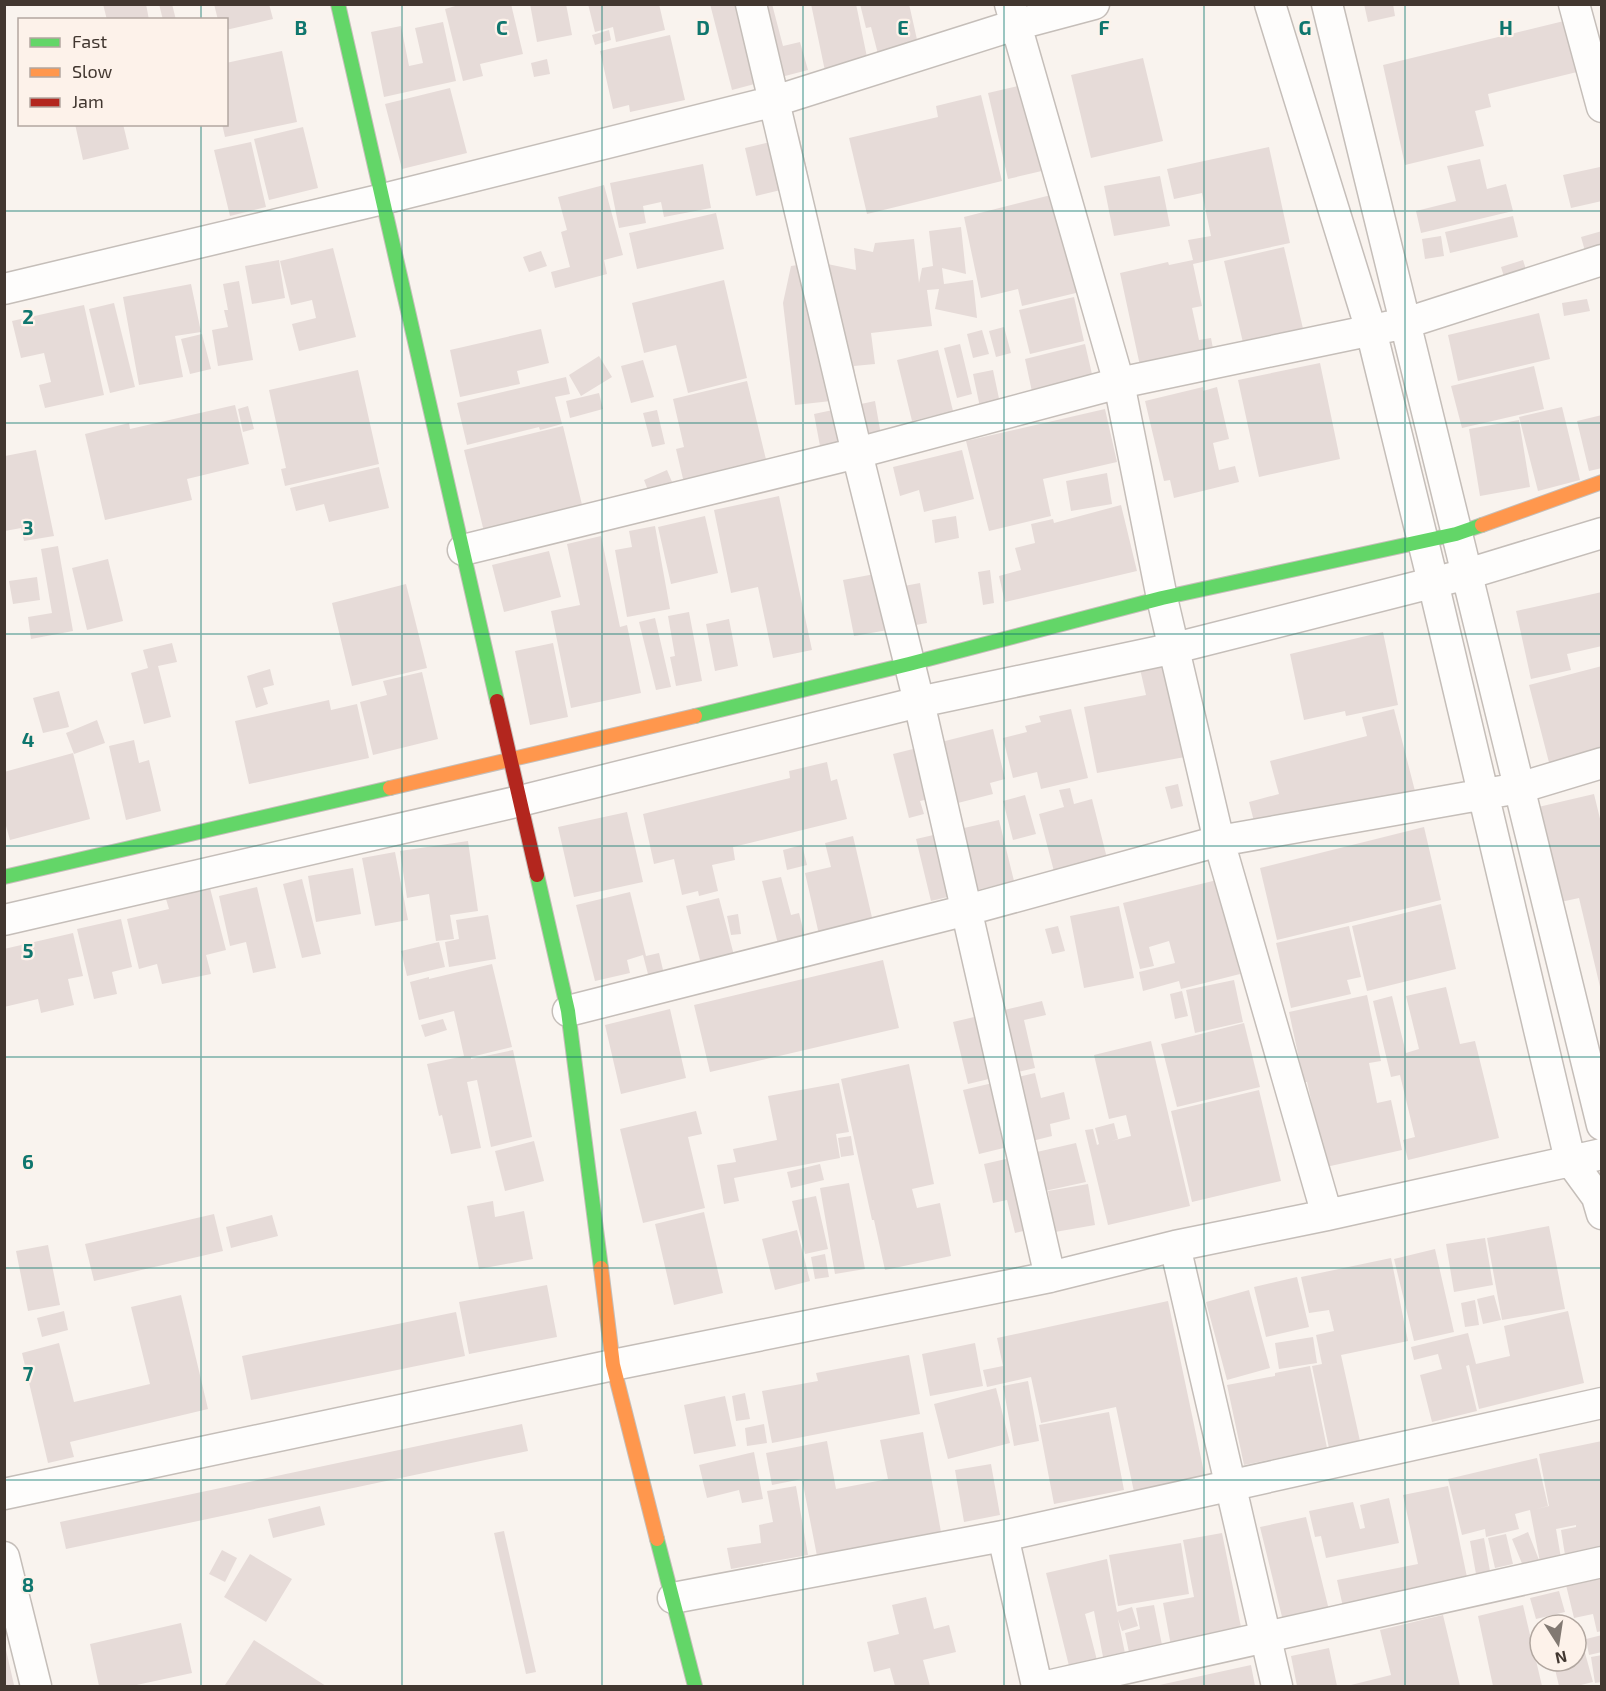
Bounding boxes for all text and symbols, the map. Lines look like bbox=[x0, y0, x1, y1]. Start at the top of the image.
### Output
text: B bbox=[295, 15, 307, 39]
text: C bbox=[496, 15, 508, 39]
text: D bbox=[696, 15, 710, 39]
text: E bbox=[897, 15, 909, 39]
text: F bbox=[1098, 15, 1110, 39]
text: G bbox=[1299, 15, 1311, 39]
text: H bbox=[1499, 15, 1513, 39]
legend bbox=[18, 18, 228, 126]
text: Fast bbox=[72, 30, 107, 52]
text: Slow bbox=[72, 60, 113, 82]
text: Jam bbox=[72, 90, 104, 112]
text: 2 bbox=[22, 304, 34, 328]
text: 3 bbox=[22, 515, 34, 539]
text: 4 bbox=[22, 727, 35, 751]
text: 5 bbox=[22, 938, 34, 962]
text: 6 bbox=[22, 1149, 34, 1173]
text: 7 bbox=[23, 1361, 34, 1385]
text: 8 bbox=[22, 1572, 34, 1596]
north arrow bbox=[1528, 1613, 1588, 1673]
text: N bbox=[1554, 1648, 1569, 1669]

